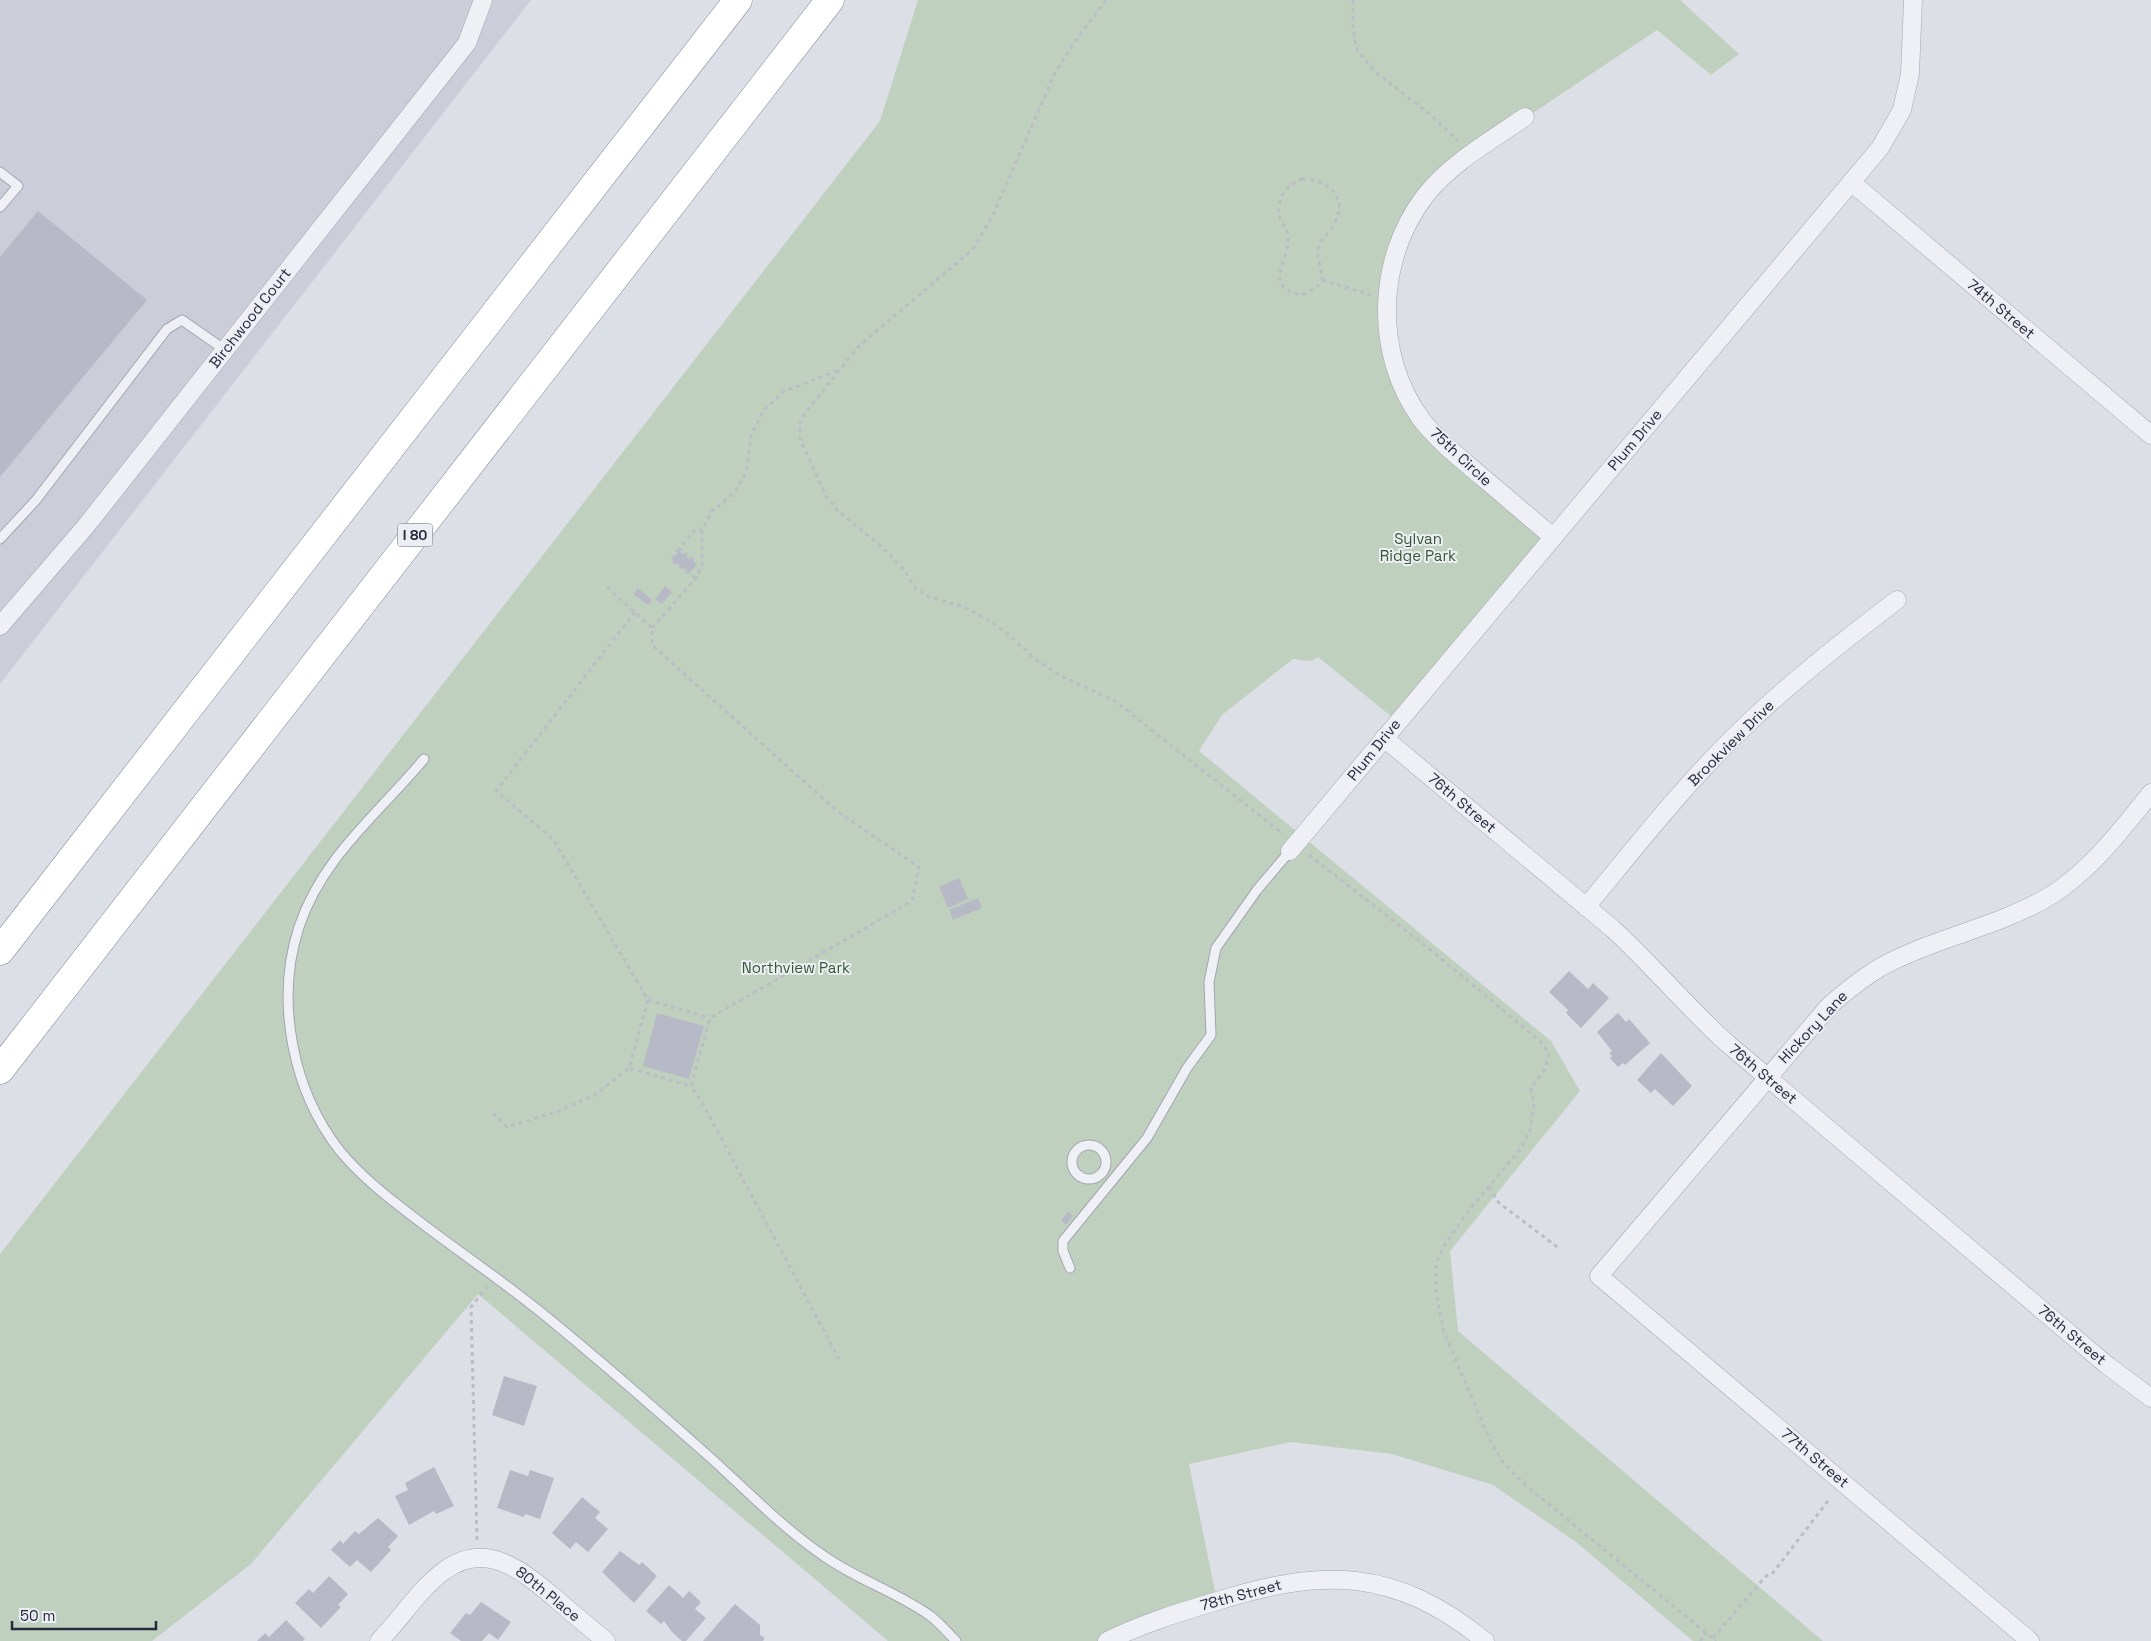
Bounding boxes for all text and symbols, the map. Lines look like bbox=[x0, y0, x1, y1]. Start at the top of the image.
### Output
street label: Birchwood Court bbox=[205, 264, 295, 371]
street label: 74th Street bbox=[1964, 275, 2039, 343]
street label: Plum Drive bbox=[1603, 405, 1666, 474]
street label: 75th Circle bbox=[1426, 423, 1496, 490]
road number: I 80 bbox=[398, 524, 432, 546]
park label: Sylvan Ridge Park bbox=[1380, 529, 1456, 565]
street label: Brookview Drive bbox=[1684, 695, 1778, 790]
street label: Plum Drive bbox=[1343, 715, 1405, 785]
street label: 76th Street bbox=[1424, 769, 1500, 837]
park label: Northview Park bbox=[742, 958, 850, 977]
street label: Hickory Lane bbox=[1774, 986, 1851, 1067]
street label: 76th Street bbox=[1725, 1040, 1801, 1108]
street label: 76th Street bbox=[2034, 1301, 2110, 1369]
street label: 77th Street bbox=[1778, 1424, 1853, 1492]
street label: 80th Place bbox=[512, 1562, 585, 1626]
street label: 78th Street bbox=[1198, 1575, 1284, 1615]
scale bar bbox=[12, 1598, 156, 1630]
text: 50 m bbox=[20, 1606, 55, 1625]

